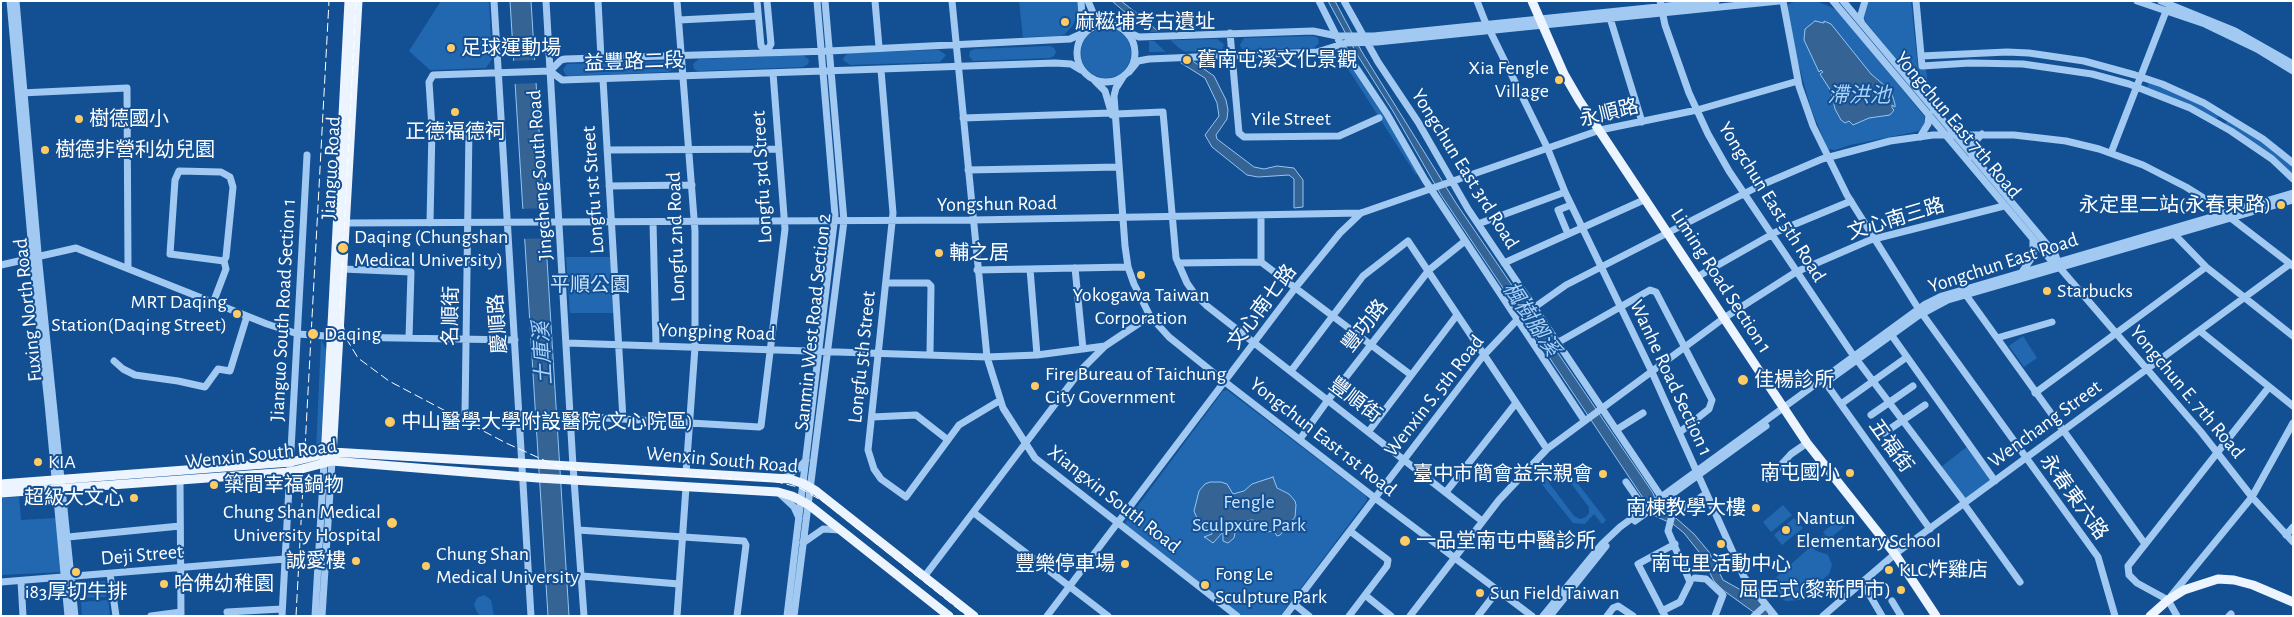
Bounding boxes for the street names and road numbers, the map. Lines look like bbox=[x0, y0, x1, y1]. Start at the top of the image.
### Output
street label: Yongchun East 7th Road bbox=[1890, 47, 2026, 203]
street label: 益豐路二段 bbox=[584, 48, 684, 76]
street label: Yongchun East 3rd Road bbox=[1406, 84, 1524, 254]
street label: Jingcheng South Road bbox=[522, 89, 558, 261]
street label: 永順路 bbox=[1577, 94, 1641, 132]
street label: Yile Street bbox=[1251, 107, 1331, 131]
street label: Longfu 3rd Street bbox=[747, 110, 777, 244]
street label: Jianguo Road bbox=[316, 116, 346, 220]
street label: Yongchun East 5th Road bbox=[1713, 117, 1831, 287]
street label: Longfu 1st Street bbox=[577, 125, 609, 255]
street label: Longfu 2nd Road bbox=[662, 172, 690, 302]
street label: Yongshun Road bbox=[937, 191, 1057, 217]
street label: 文心南三路 bbox=[1845, 193, 1947, 245]
street label: Jianguo South Road Section 1 bbox=[265, 198, 301, 422]
street label: Liming Road Section 1 bbox=[1665, 204, 1777, 358]
street label: Sanmin West Road Section 2 bbox=[790, 212, 836, 432]
street label: Yongchun East Road bbox=[1925, 227, 2081, 299]
street label: Fuxing North Road bbox=[9, 237, 47, 383]
street label: 文心南七路 bbox=[1222, 260, 1302, 354]
street label: 名順街 bbox=[438, 286, 464, 346]
street label: Longfu 5th Street bbox=[843, 290, 881, 424]
street label: 慶順路 bbox=[484, 293, 512, 355]
street label: 豐功路 bbox=[1337, 295, 1393, 357]
street label: Wanhe Road Section 1 bbox=[1624, 296, 1718, 460]
street label: Yongping Road bbox=[658, 318, 776, 346]
street label: Yongchun E. 7th Road bbox=[2124, 321, 2250, 463]
street label: Wenxin S. 5th Road bbox=[1379, 330, 1489, 462]
street label: Yongchun East 1st Road bbox=[1245, 372, 1401, 502]
street label: 豐順街 bbox=[1324, 372, 1386, 428]
street label: Wenchang Street bbox=[1984, 375, 2106, 473]
street label: 五福街 bbox=[1864, 415, 1918, 477]
street label: Wenxin South Road bbox=[184, 434, 338, 474]
street label: Xiangxin South Road bbox=[1043, 440, 1185, 558]
street label: Wenxin South Road bbox=[645, 441, 799, 479]
street label: 永春東六路 bbox=[2035, 449, 2113, 545]
street label: Deji Street bbox=[100, 539, 184, 571]

